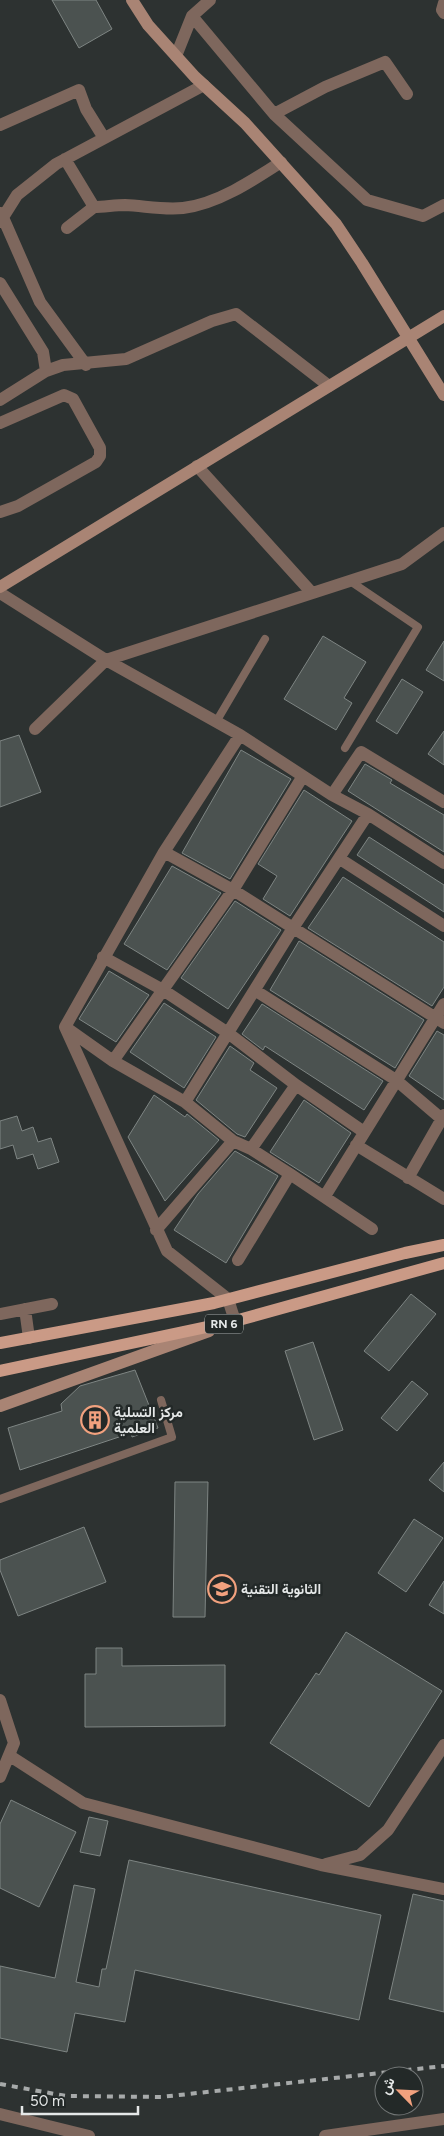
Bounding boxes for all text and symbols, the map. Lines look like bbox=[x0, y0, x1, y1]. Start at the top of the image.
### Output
road number: RN 6 bbox=[205, 1315, 243, 1334]
place label: مركز التسلية العلمية bbox=[114, 1404, 183, 1437]
building icon: مركز التسلية العلمية bbox=[80, 1405, 110, 1435]
school or university icon: الثانوية التقنية bbox=[207, 1574, 237, 1604]
place label: الثانوية التقنية bbox=[241, 1581, 321, 1598]
north arrow bbox=[374, 2066, 424, 2116]
text: ش bbox=[376, 2075, 399, 2097]
scale bar bbox=[22, 2084, 139, 2116]
text: 50 m bbox=[30, 2092, 65, 2110]

